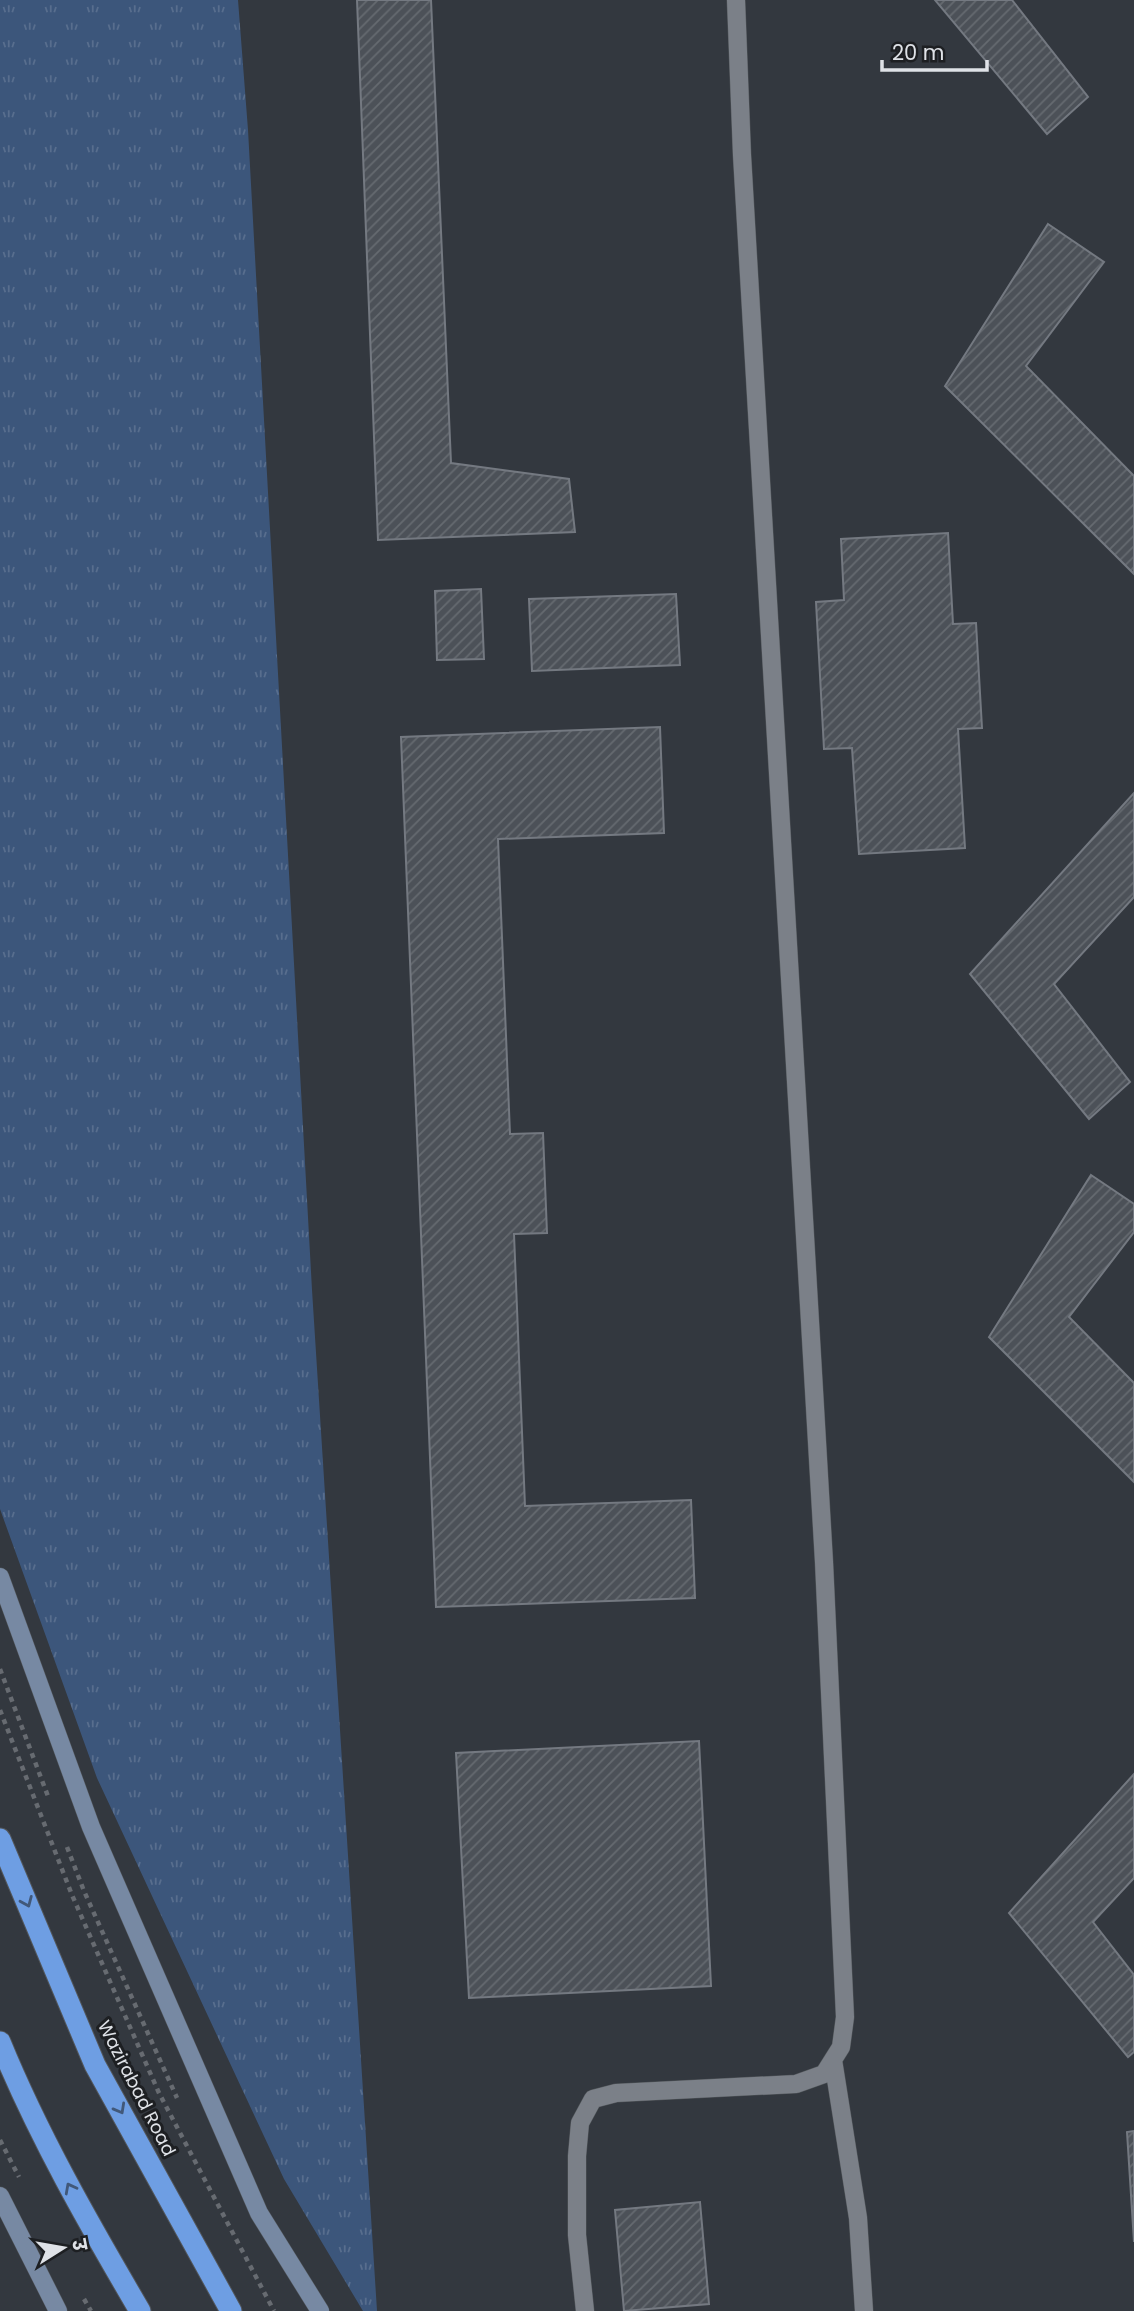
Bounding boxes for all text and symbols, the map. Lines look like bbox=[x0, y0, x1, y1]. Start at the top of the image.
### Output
scale bar bbox=[882, 28, 987, 72]
text: 20 m bbox=[892, 38, 945, 67]
one-way arrow bbox=[19, 1895, 33, 1907]
street label: Wazirabad Road bbox=[92, 2016, 182, 2160]
one-way arrow bbox=[112, 2102, 125, 2115]
one-way arrow bbox=[65, 2182, 79, 2195]
north arrow bbox=[28, 2213, 98, 2283]
text: उ bbox=[65, 2236, 94, 2254]

